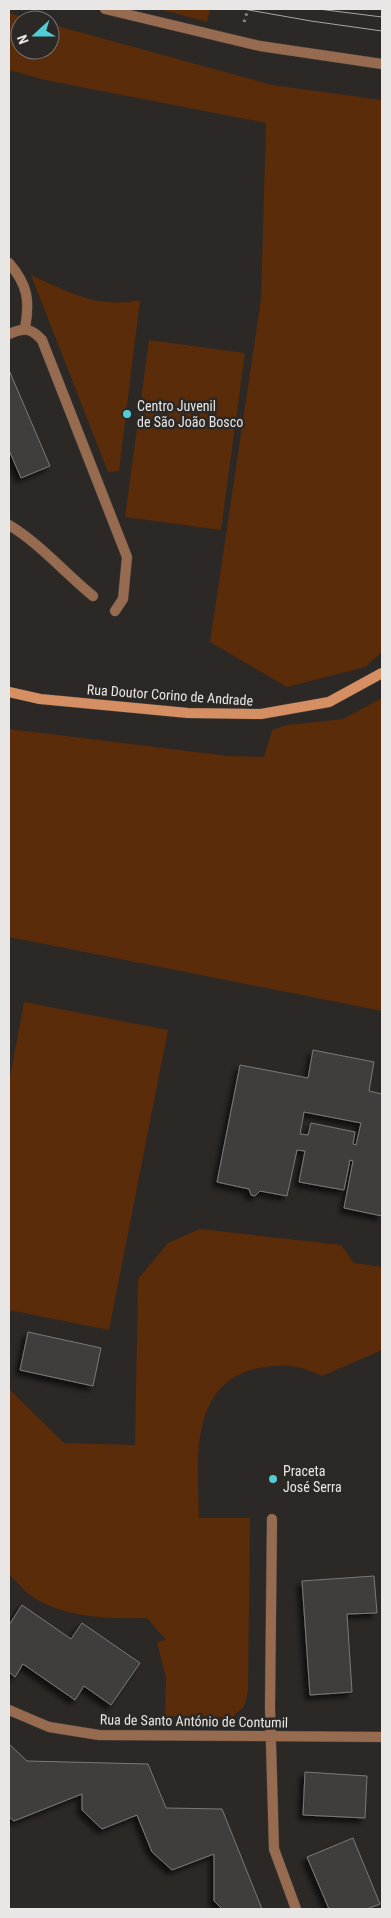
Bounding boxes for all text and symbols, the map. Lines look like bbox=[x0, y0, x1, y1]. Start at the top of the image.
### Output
north arrow bbox=[10, 10, 60, 60]
text: N bbox=[14, 33, 32, 47]
place label: Centro Juvenil de São João Bosco bbox=[137, 398, 243, 430]
marker: Centro Juvenil de São João Bosco bbox=[121, 408, 133, 420]
street label: Rua Doutor Corino de Andrade bbox=[86, 681, 254, 709]
place label: Praceta José Serra bbox=[283, 1463, 342, 1495]
marker: Praceta José Serra bbox=[267, 1473, 279, 1485]
street label: Rua de Santo António de Contumil bbox=[100, 1711, 288, 1731]

